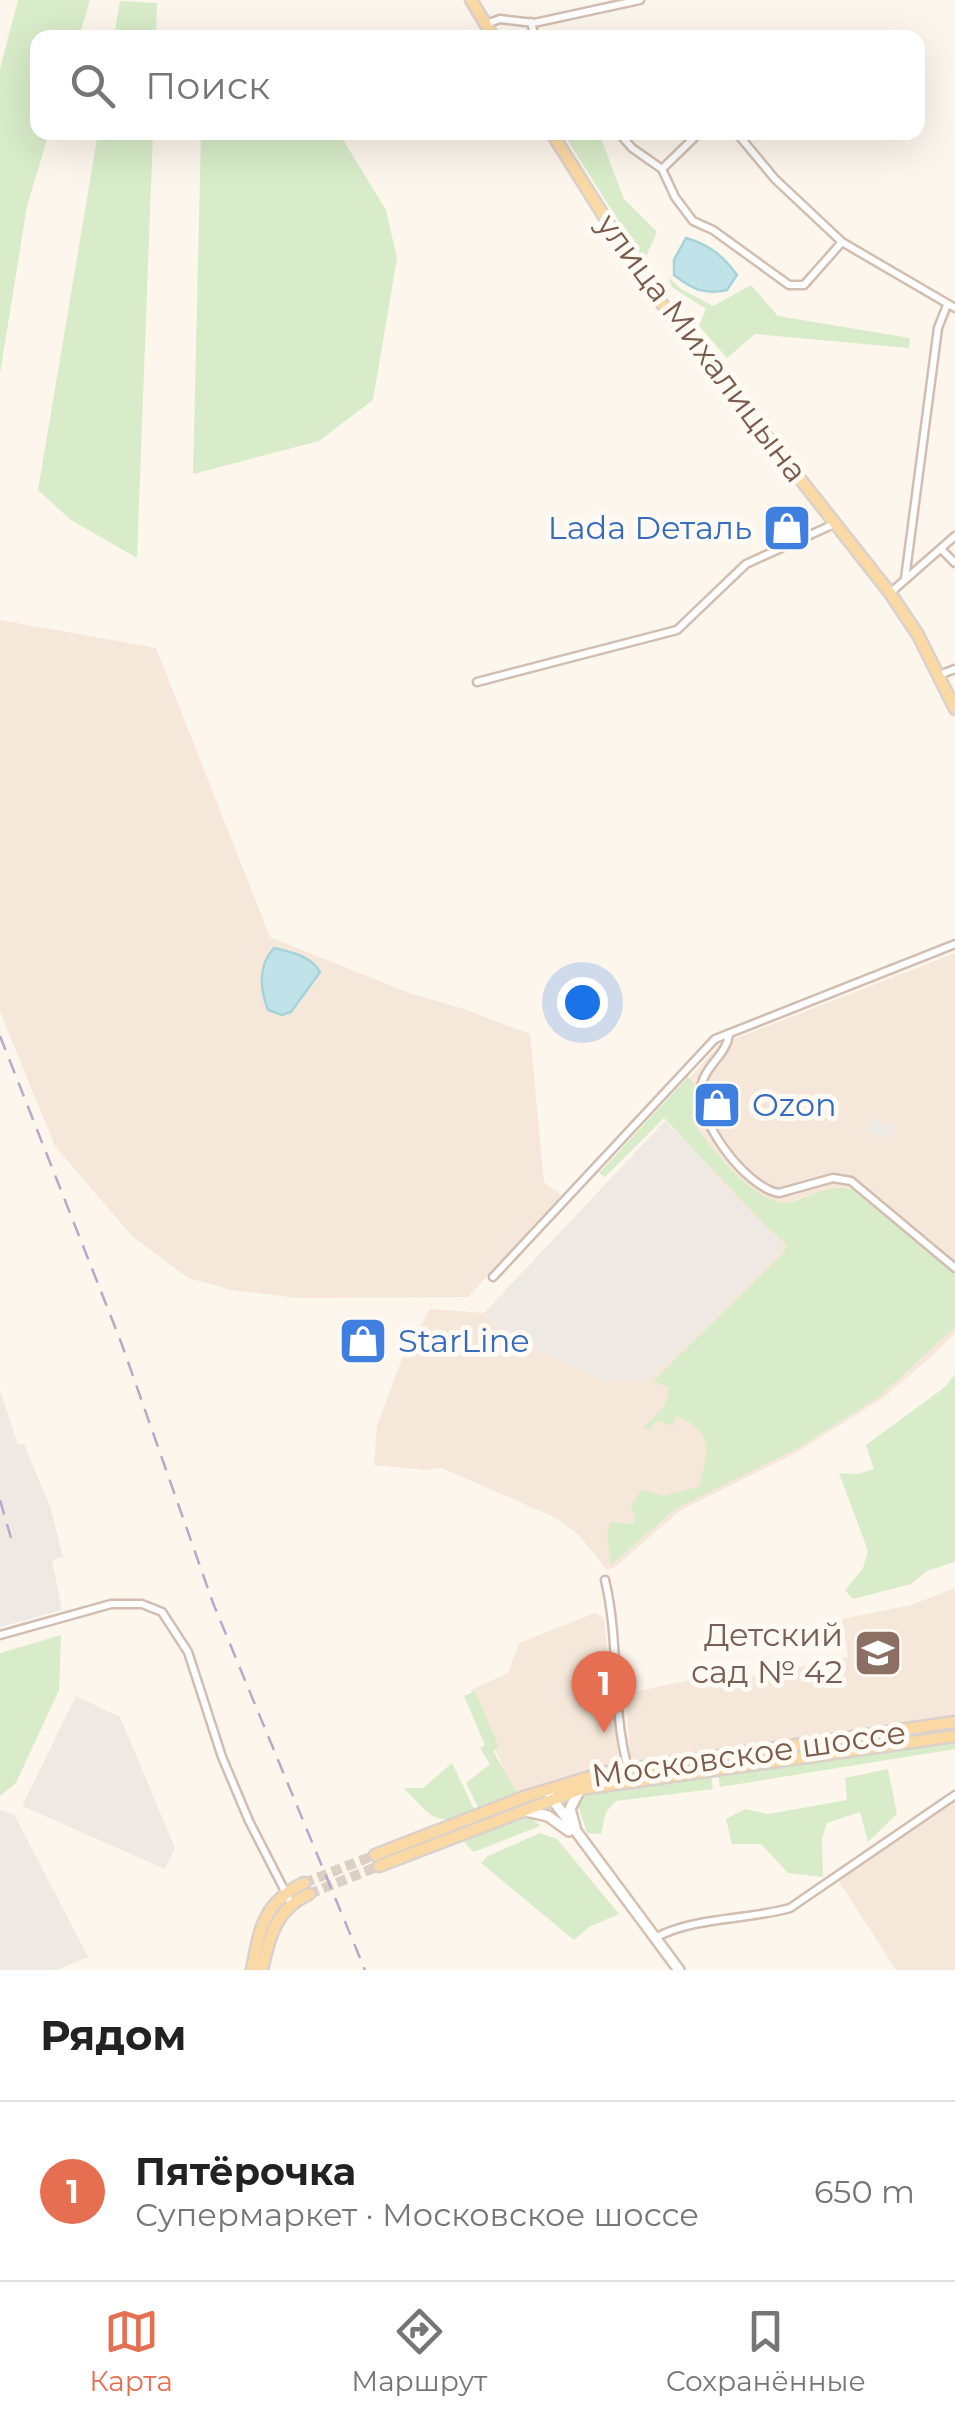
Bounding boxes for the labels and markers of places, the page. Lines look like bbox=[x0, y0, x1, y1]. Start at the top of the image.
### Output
shop icon: Lada Dеталь bbox=[761, 502, 813, 554]
place label: Lada Dеталь bbox=[548, 508, 752, 547]
shop icon: Ozon bbox=[691, 1079, 743, 1131]
place label: Ozon bbox=[752, 1085, 837, 1124]
shop icon: StarLine bbox=[337, 1315, 389, 1367]
place label: StarLine bbox=[398, 1321, 530, 1360]
place label: Детский сад № 42 bbox=[691, 1615, 843, 1691]
school or university icon: Детский сад № 42 bbox=[852, 1627, 904, 1679]
pin: 1 bbox=[572, 1650, 636, 1733]

